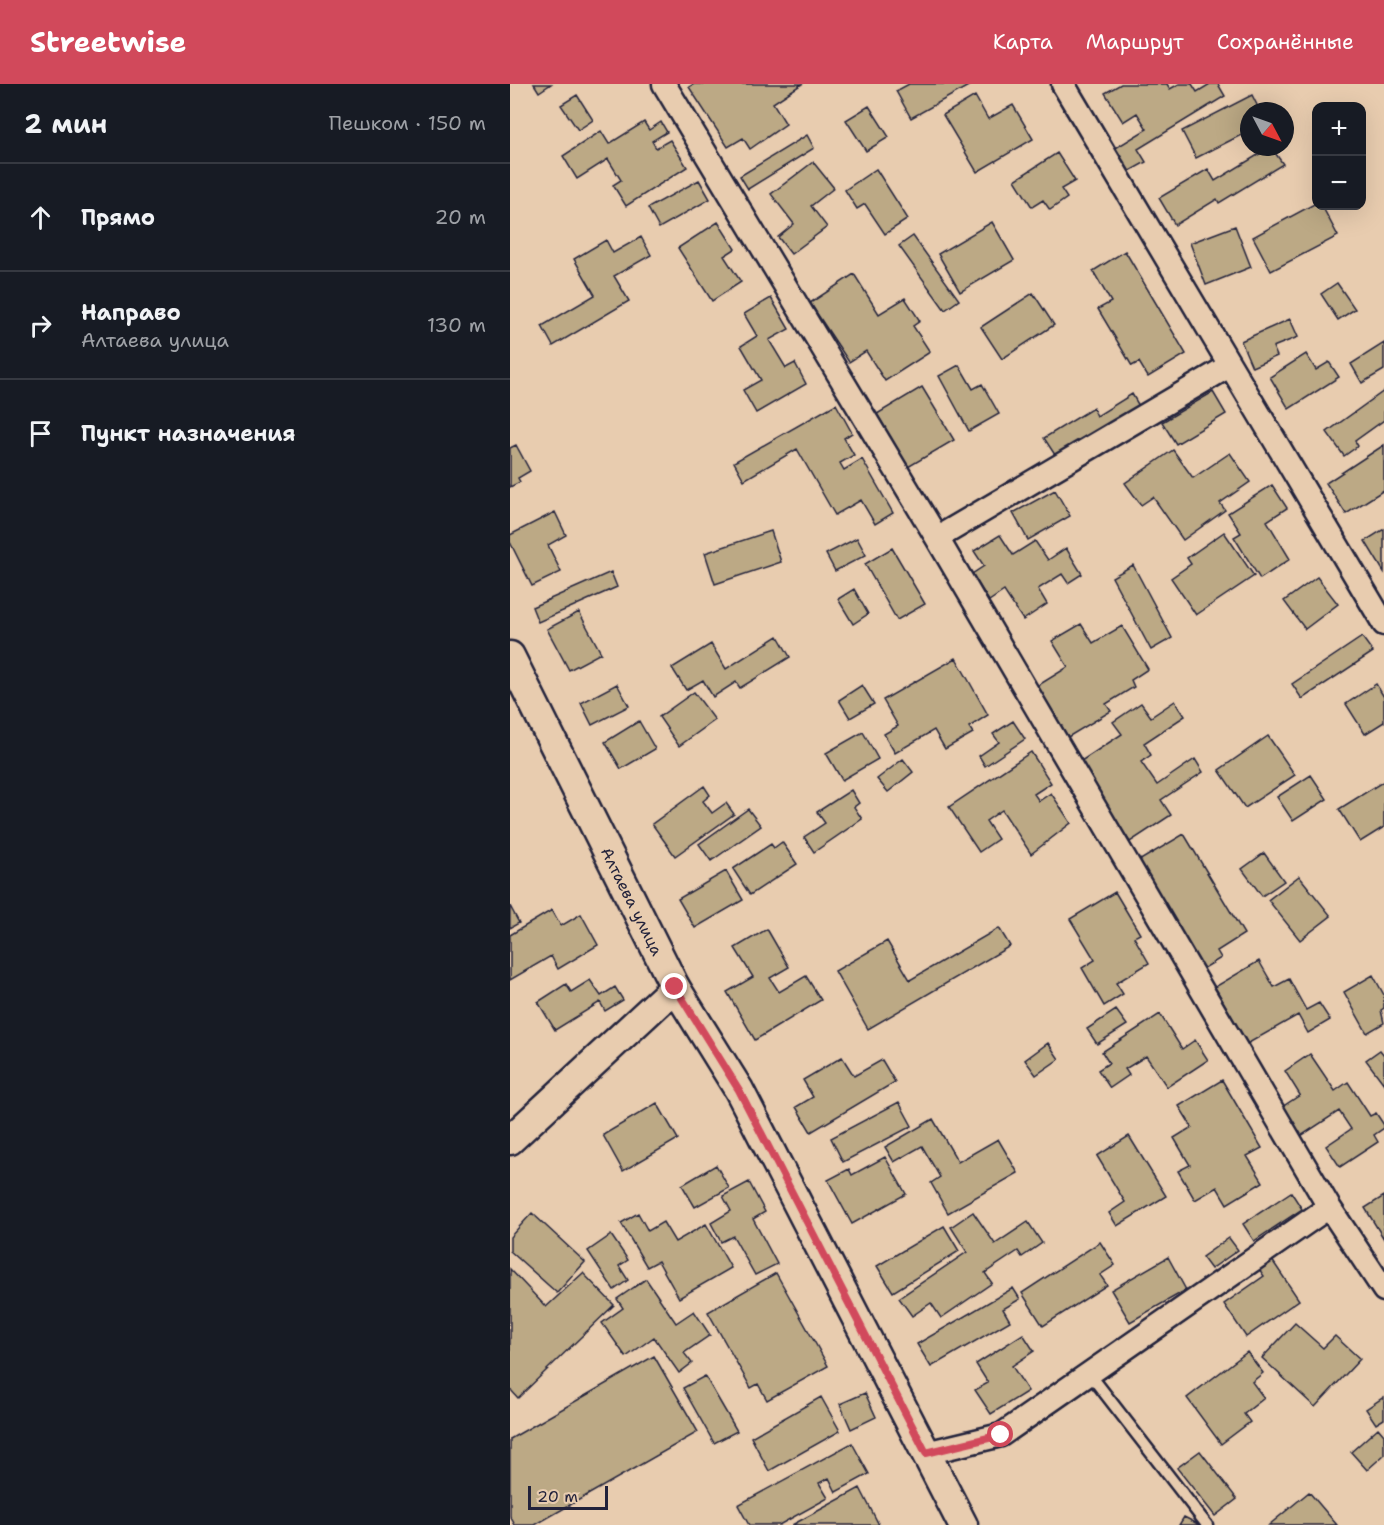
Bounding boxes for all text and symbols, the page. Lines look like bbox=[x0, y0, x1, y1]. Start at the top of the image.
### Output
text: Streetwise bbox=[30, 23, 186, 61]
text: Карта bbox=[993, 28, 1053, 56]
text: Маршрут bbox=[1086, 28, 1184, 56]
text: Сохранённые bbox=[1217, 28, 1354, 56]
north arrow bbox=[1240, 102, 1294, 156]
map controls bbox=[1312, 102, 1366, 210]
button: + bbox=[1312, 102, 1366, 156]
text: 2 мин bbox=[24, 106, 107, 141]
text: Пешком · 150 m bbox=[329, 110, 486, 136]
button: − bbox=[1312, 156, 1366, 210]
icon: ahead bbox=[24, 201, 57, 234]
text: Прямо bbox=[81, 203, 155, 232]
text: 20 m bbox=[435, 204, 486, 230]
text: Направо bbox=[81, 298, 181, 327]
icon: right bbox=[24, 309, 57, 342]
text: 130 m bbox=[427, 312, 486, 338]
text: Алтаева улица bbox=[81, 327, 229, 353]
icon: arrive bbox=[24, 417, 57, 450]
text: Пункт назначения bbox=[81, 419, 295, 448]
street label: Алтаева улица bbox=[596, 844, 668, 959]
route end bbox=[661, 973, 687, 999]
route start bbox=[987, 1421, 1013, 1447]
scale bar bbox=[528, 1483, 608, 1510]
text: 20 m bbox=[537, 1486, 578, 1507]

